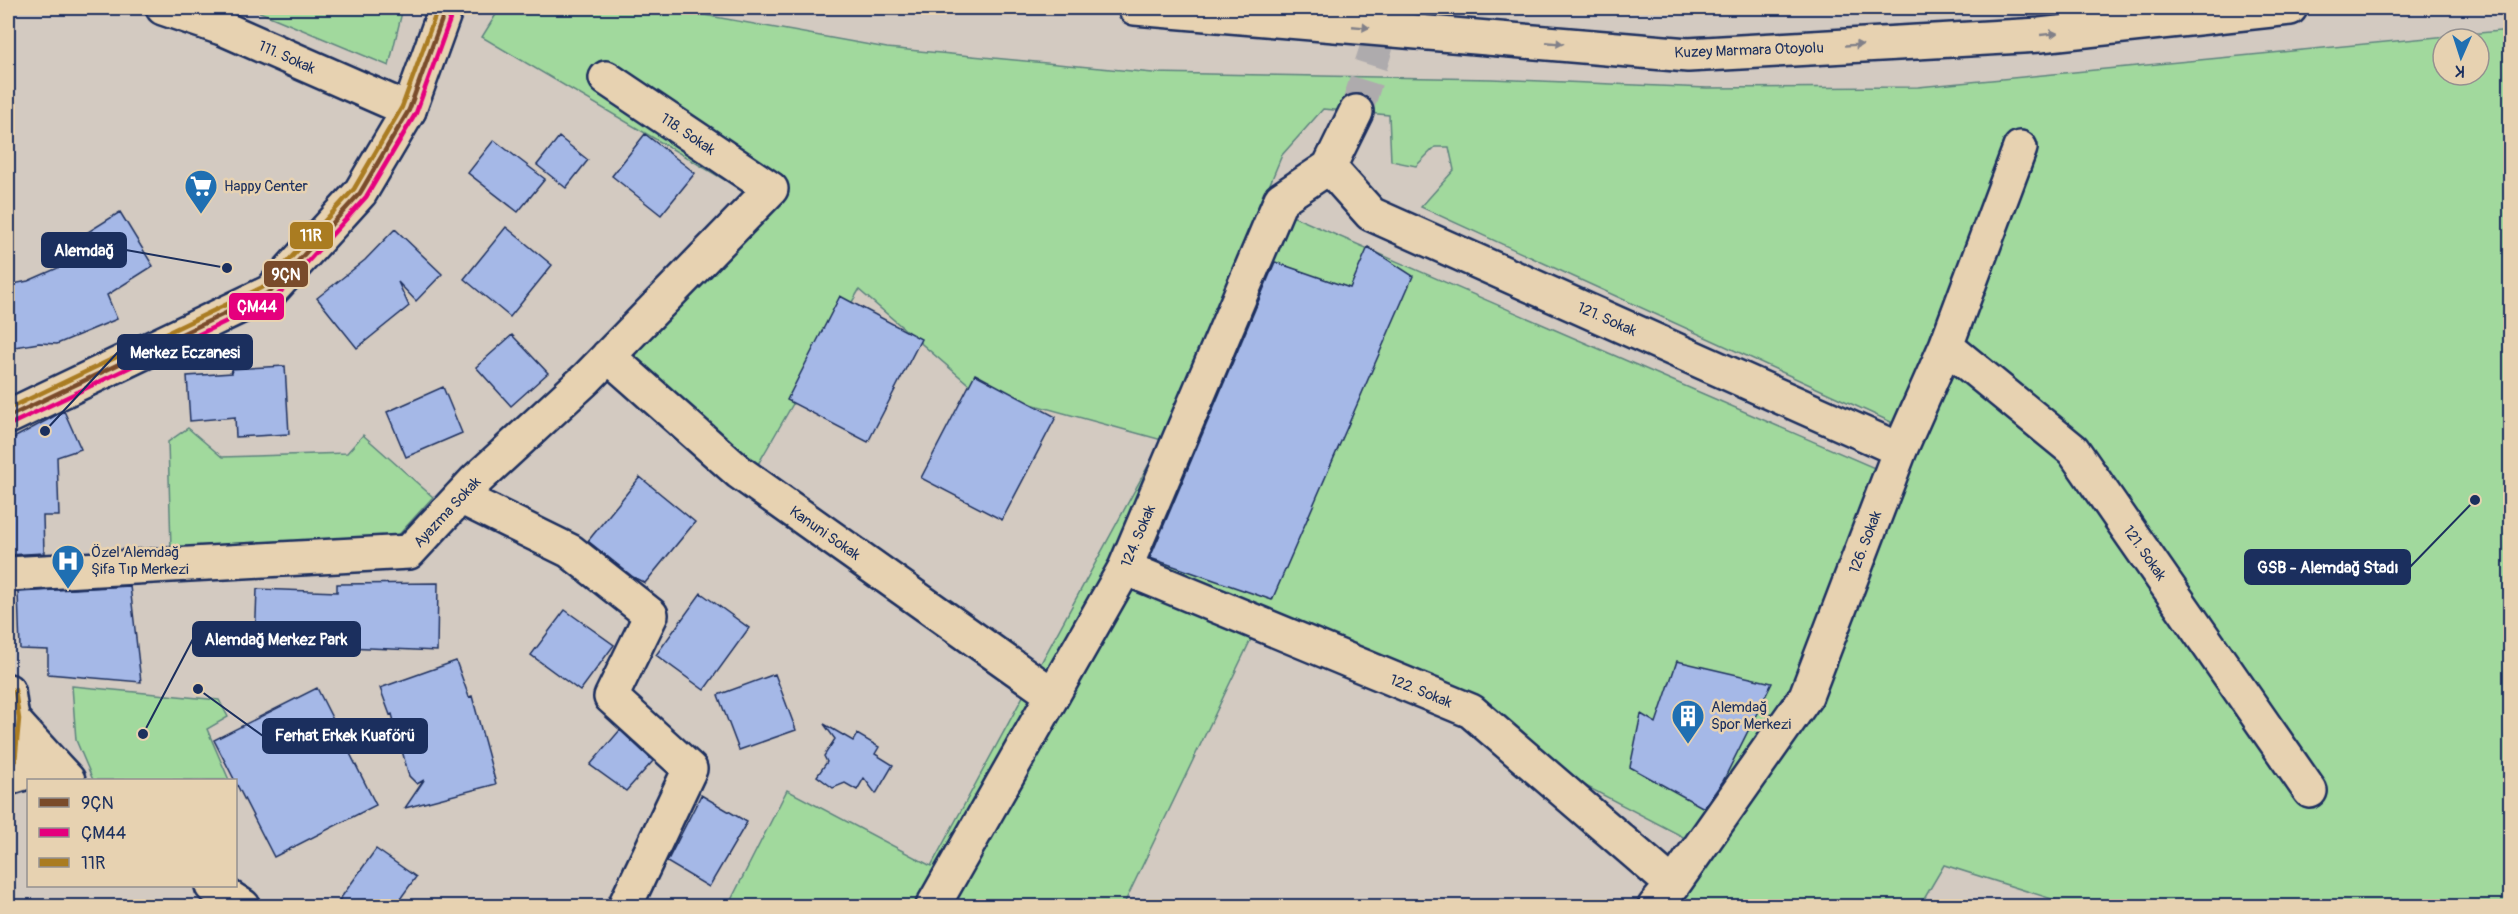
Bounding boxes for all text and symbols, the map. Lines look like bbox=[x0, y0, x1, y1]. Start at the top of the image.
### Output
one-way arrow bbox=[1351, 22, 1370, 32]
north arrow bbox=[2431, 27, 2491, 87]
one-way arrow bbox=[2040, 29, 2059, 39]
street label: 111. Sokak bbox=[255, 36, 319, 79]
one-way arrow bbox=[1546, 38, 1565, 48]
street label: Kuzey Marmara Otoyolu bbox=[1674, 38, 1824, 63]
one-way arrow bbox=[1845, 41, 1864, 50]
text: K bbox=[2455, 61, 2466, 81]
street label: 118. Sokak bbox=[657, 109, 719, 160]
supermarket icon: Happy Center bbox=[183, 168, 219, 215]
place label: Happy Center bbox=[224, 177, 308, 196]
line badge: 11R bbox=[289, 221, 334, 250]
text: 11R bbox=[300, 226, 323, 246]
callout: Alemdağ bbox=[42, 233, 126, 267]
text: Alemdağ bbox=[54, 241, 114, 261]
line badge: 9ÇN bbox=[263, 260, 309, 288]
text: 9ÇN bbox=[271, 265, 301, 285]
line badge: ÇM44 bbox=[228, 292, 285, 321]
text: ÇM44 bbox=[237, 297, 278, 317]
street label: 121. Sokak bbox=[1574, 298, 1640, 341]
callout: Merkez Eczanesi bbox=[118, 335, 252, 369]
text: Merkez Eczanesi bbox=[130, 343, 240, 363]
street label: Ayazma Sokak bbox=[410, 472, 486, 552]
street label: Kanuni Sokak bbox=[786, 502, 864, 565]
street label: 124. Sokak bbox=[1117, 502, 1160, 570]
street label: 126. Sokak bbox=[1845, 507, 1886, 576]
street label: 121. Sokak bbox=[2119, 522, 2171, 585]
hospital icon: Özel Alemdağ Şifa Tıp Merkezi bbox=[50, 543, 86, 590]
place label: Özel Alemdağ Şifa Tıp Merkezi bbox=[91, 543, 189, 579]
callout: GSB - Alemdağ Stadı bbox=[2245, 550, 2410, 584]
text: GSB - Alemdağ Stadı bbox=[2257, 558, 2399, 578]
callout: Alemdağ Merkez Park bbox=[193, 622, 360, 656]
text: Alemdağ Merkez Park bbox=[205, 630, 348, 650]
street label: 122. Sokak bbox=[1387, 670, 1455, 713]
building icon: Alemdağ Spor Merkezi bbox=[1670, 698, 1706, 745]
place label: Alemdağ Spor Merkezi bbox=[1711, 698, 1792, 734]
callout: Ferhat Erkek Kuaförü bbox=[263, 719, 427, 753]
text: Ferhat Erkek Kuaförü bbox=[275, 726, 415, 746]
legend bbox=[27, 779, 237, 887]
text: 9ÇN bbox=[81, 792, 114, 815]
text: ÇM44 bbox=[81, 822, 127, 845]
text: 11R bbox=[81, 852, 106, 875]

